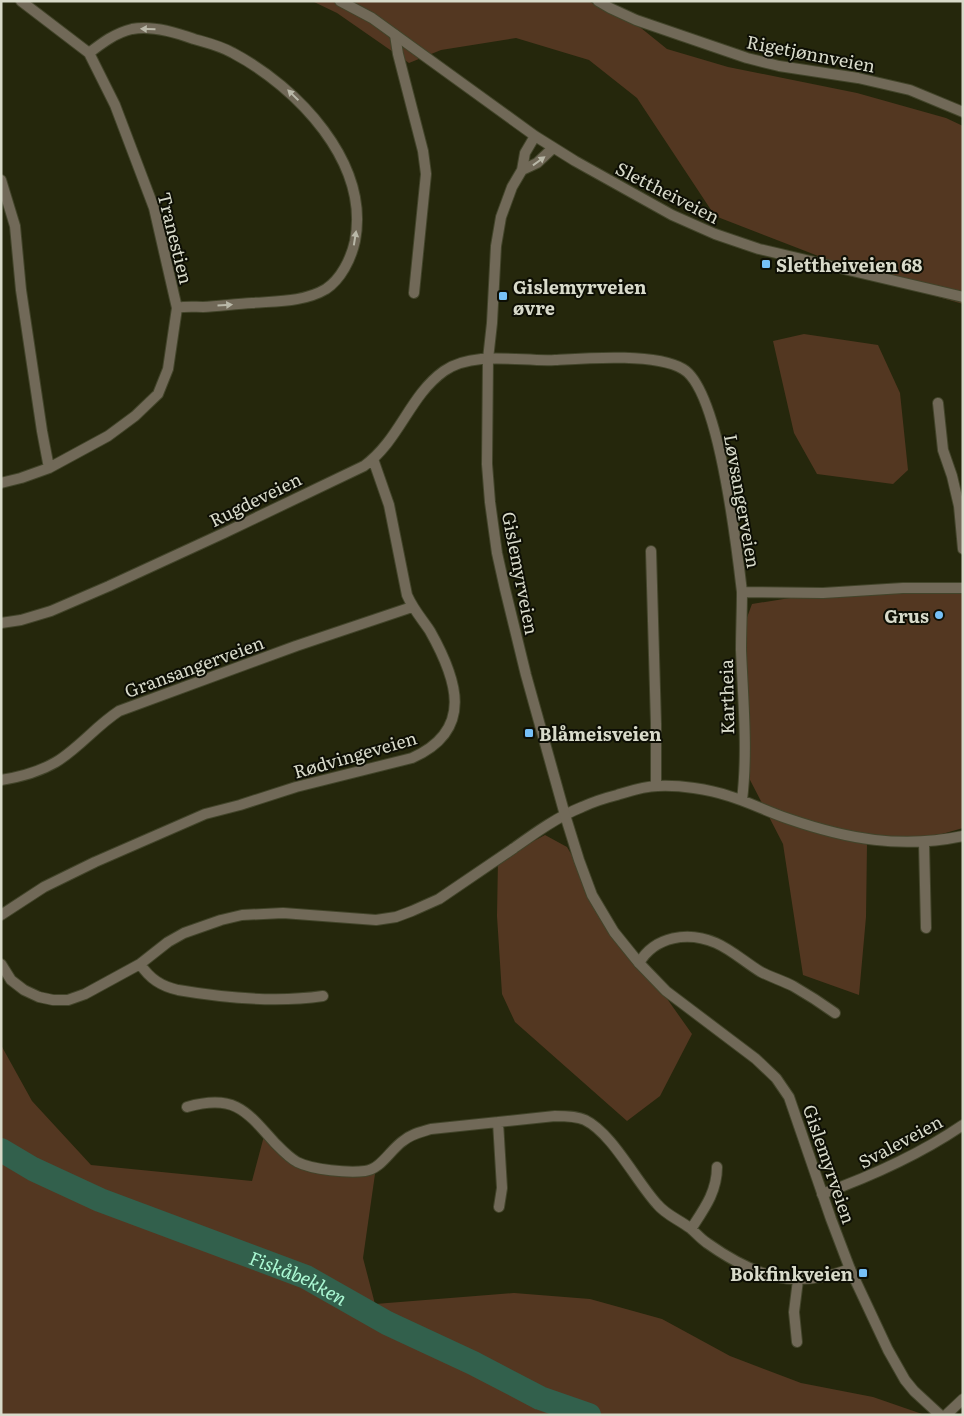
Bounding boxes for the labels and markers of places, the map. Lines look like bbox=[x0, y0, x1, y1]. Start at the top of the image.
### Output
place label: Slettheiveien 68 bbox=[776, 251, 923, 278]
marker: Slettheiveien 68 bbox=[760, 258, 772, 270]
place label: Gislemyrveien øvre bbox=[513, 273, 647, 321]
marker: Gislemyrveien øvre bbox=[497, 290, 509, 302]
place label: Grus bbox=[884, 602, 929, 629]
marker: Grus bbox=[933, 609, 945, 621]
place label: Blåmeisveien bbox=[539, 720, 662, 747]
marker: Blåmeisveien bbox=[523, 727, 535, 739]
place label: Bokfinkveien bbox=[730, 1260, 853, 1287]
marker: Bokfinkveien bbox=[857, 1267, 869, 1279]

